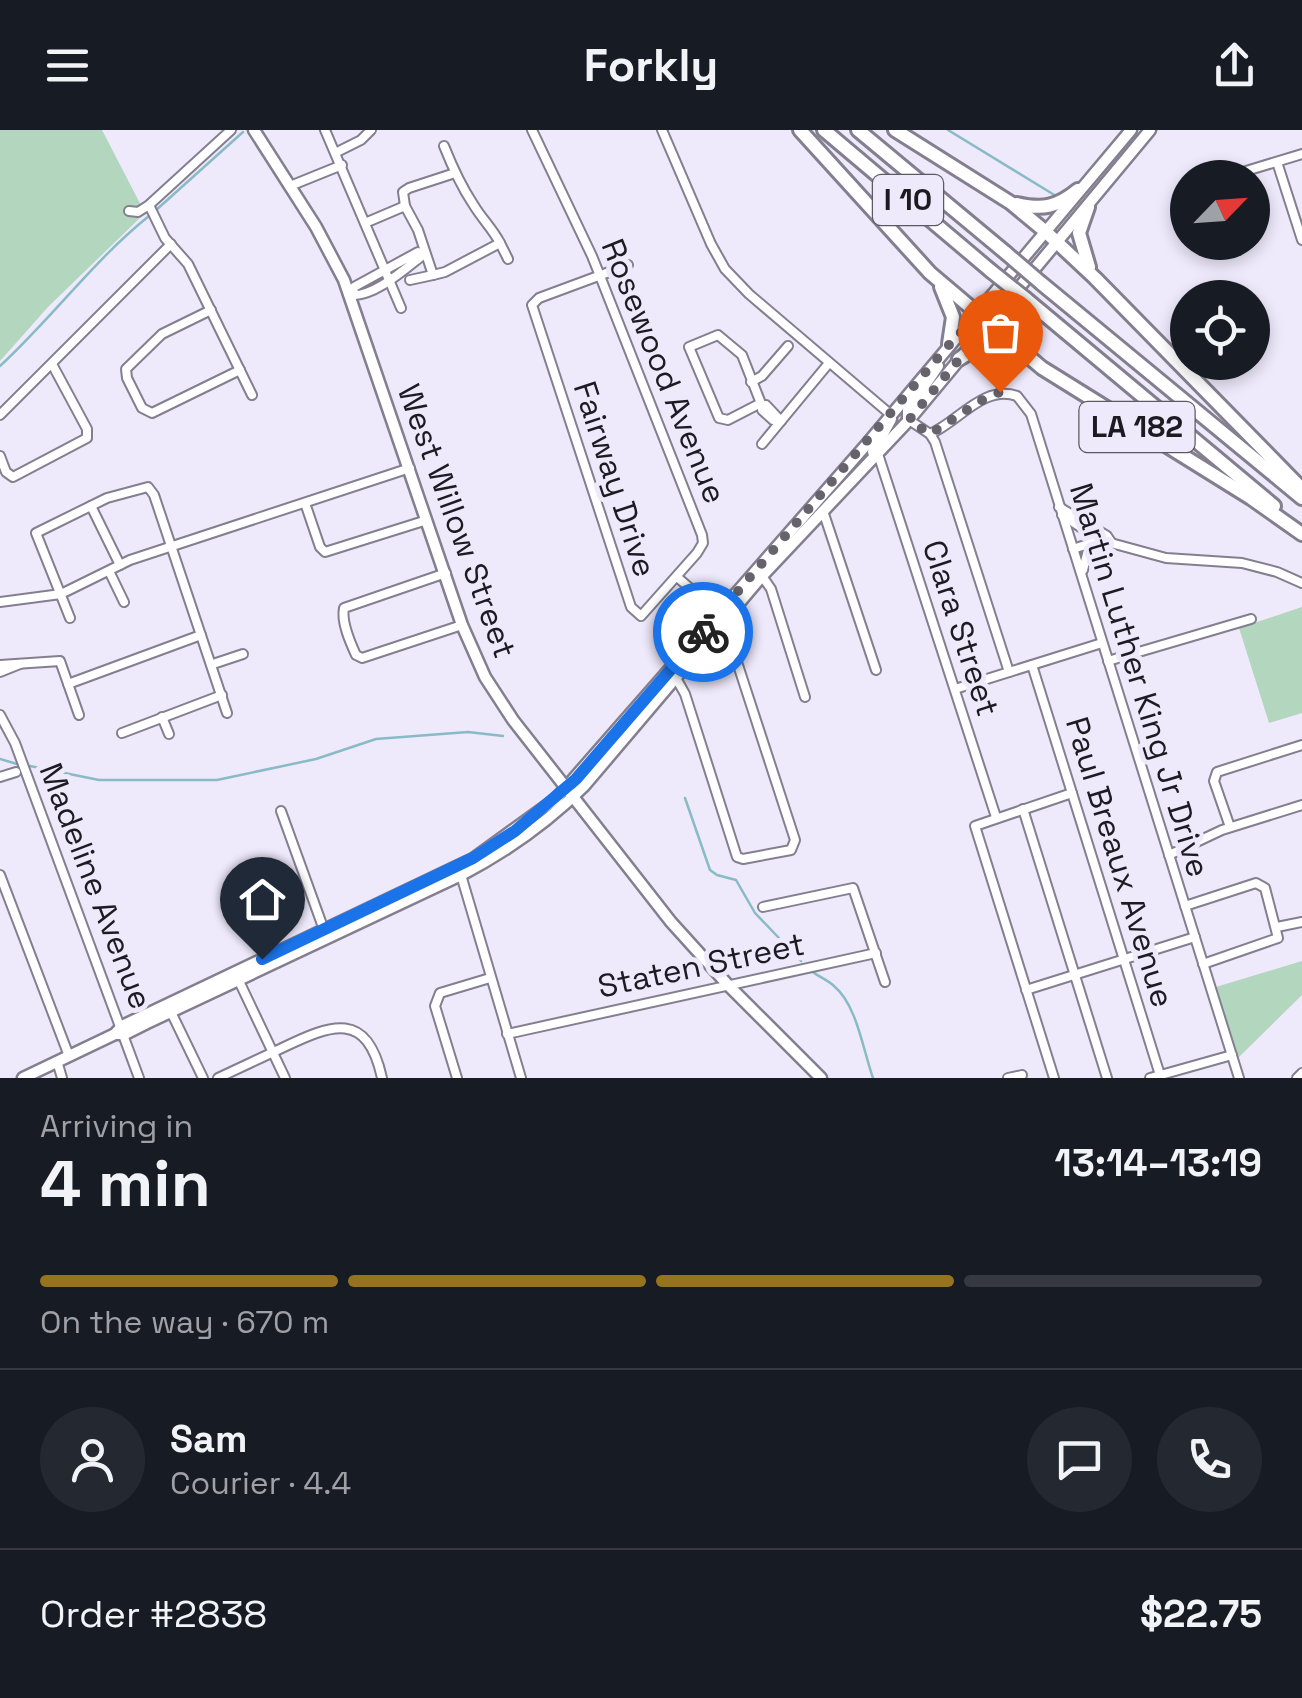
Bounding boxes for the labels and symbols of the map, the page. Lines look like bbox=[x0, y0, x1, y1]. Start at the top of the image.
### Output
north arrow bbox=[1170, 160, 1270, 260]
road number: I 10 bbox=[873, 175, 943, 225]
street label: Rosewood Avenue bbox=[593, 233, 735, 509]
pin bbox=[958, 290, 1043, 393]
street label: Fairway Drive bbox=[565, 376, 665, 582]
street label: West Willow Street bbox=[389, 379, 525, 663]
road number: LA 182 bbox=[1080, 402, 1194, 452]
street label: Martin Luther King Jr Drive bbox=[1061, 478, 1219, 882]
street label: Clara Street bbox=[914, 535, 1008, 721]
courier bbox=[653, 582, 753, 682]
street label: Paul Breaux Avenue bbox=[1057, 712, 1183, 1012]
street label: Madeline Avenue bbox=[31, 757, 161, 1015]
pin bbox=[220, 857, 305, 960]
street label: Staten Street bbox=[594, 924, 808, 1006]

